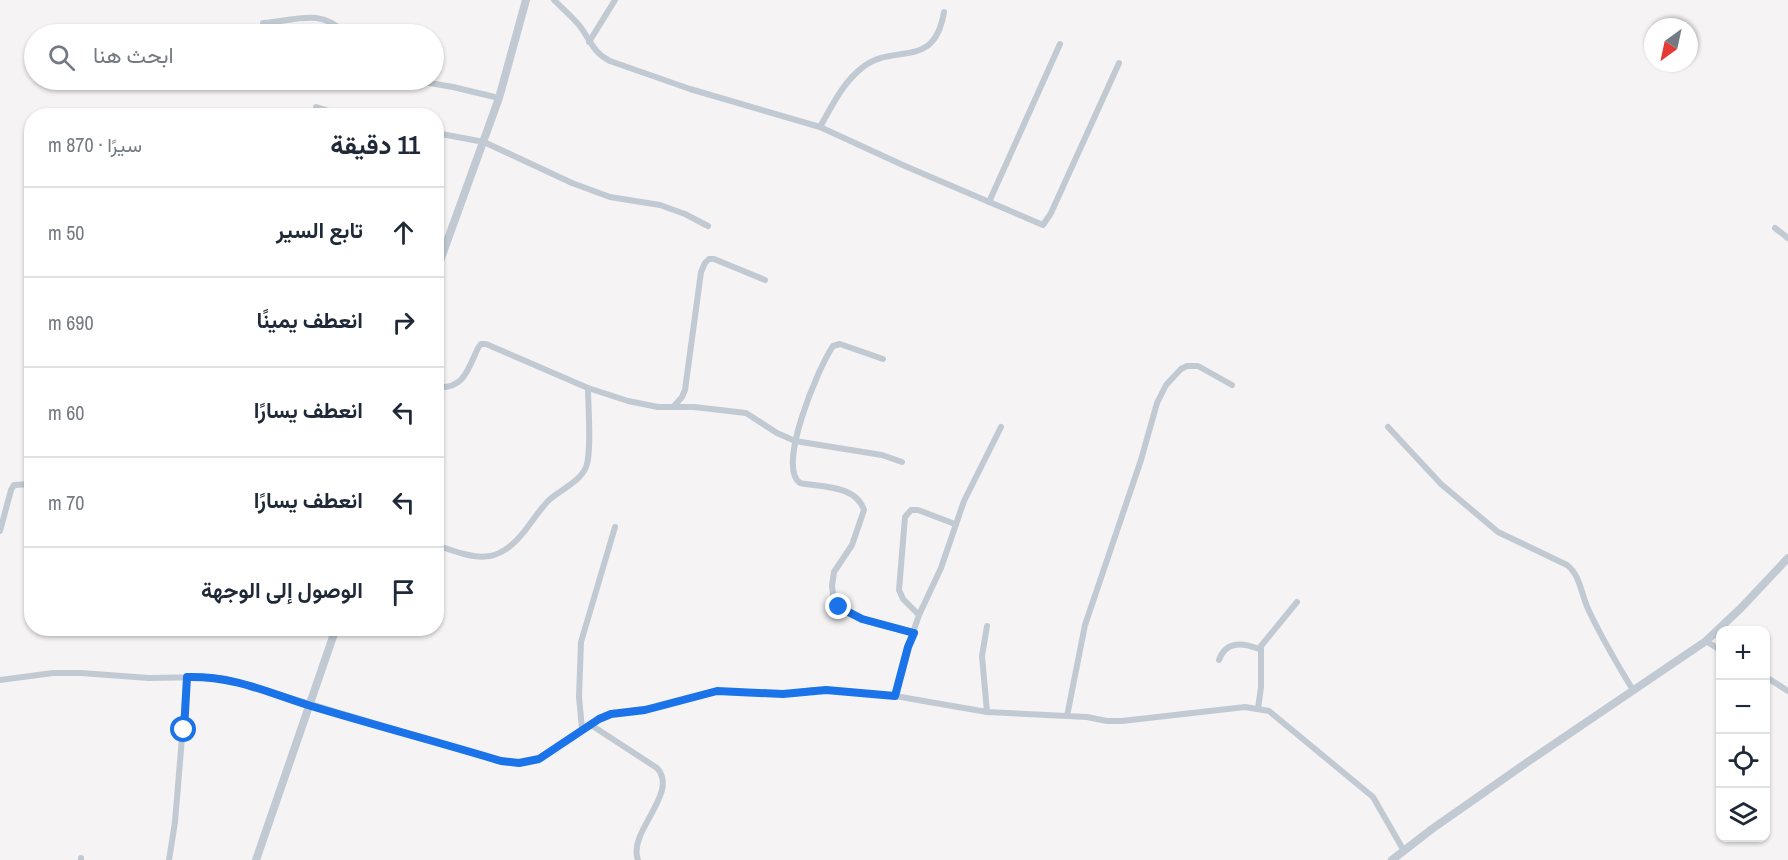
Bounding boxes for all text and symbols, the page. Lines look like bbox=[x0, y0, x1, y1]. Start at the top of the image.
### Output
north arrow bbox=[1644, 18, 1698, 72]
search box bbox=[24, 24, 444, 90]
text: ابحث هنا bbox=[93, 40, 174, 70]
icon: search bbox=[45, 41, 78, 74]
text: 11 دقيقة bbox=[330, 127, 420, 162]
text: سيرًا · 870 m bbox=[48, 131, 142, 158]
text: تابع السير bbox=[276, 215, 363, 245]
icon: ahead bbox=[387, 216, 420, 249]
text: 50 m bbox=[48, 219, 84, 246]
text: انعطف يمينًا bbox=[257, 305, 363, 335]
icon: right bbox=[387, 306, 420, 339]
text: 690 m bbox=[48, 309, 94, 336]
text: انعطف يسارًا bbox=[254, 395, 363, 425]
icon: left bbox=[387, 396, 420, 429]
text: 60 m bbox=[48, 399, 84, 426]
text: انعطف يسارًا bbox=[254, 485, 363, 515]
icon: left bbox=[387, 486, 420, 519]
text: 70 m bbox=[48, 489, 84, 516]
text: الوصول إلى الوجهة bbox=[201, 575, 363, 605]
icon: arrive bbox=[387, 576, 420, 609]
route end bbox=[825, 593, 851, 619]
map controls bbox=[1716, 626, 1770, 842]
button: + bbox=[1716, 626, 1770, 680]
button: − bbox=[1716, 680, 1770, 734]
route start bbox=[170, 716, 196, 742]
button: locate bbox=[1716, 734, 1770, 788]
button: layers bbox=[1716, 788, 1770, 842]

